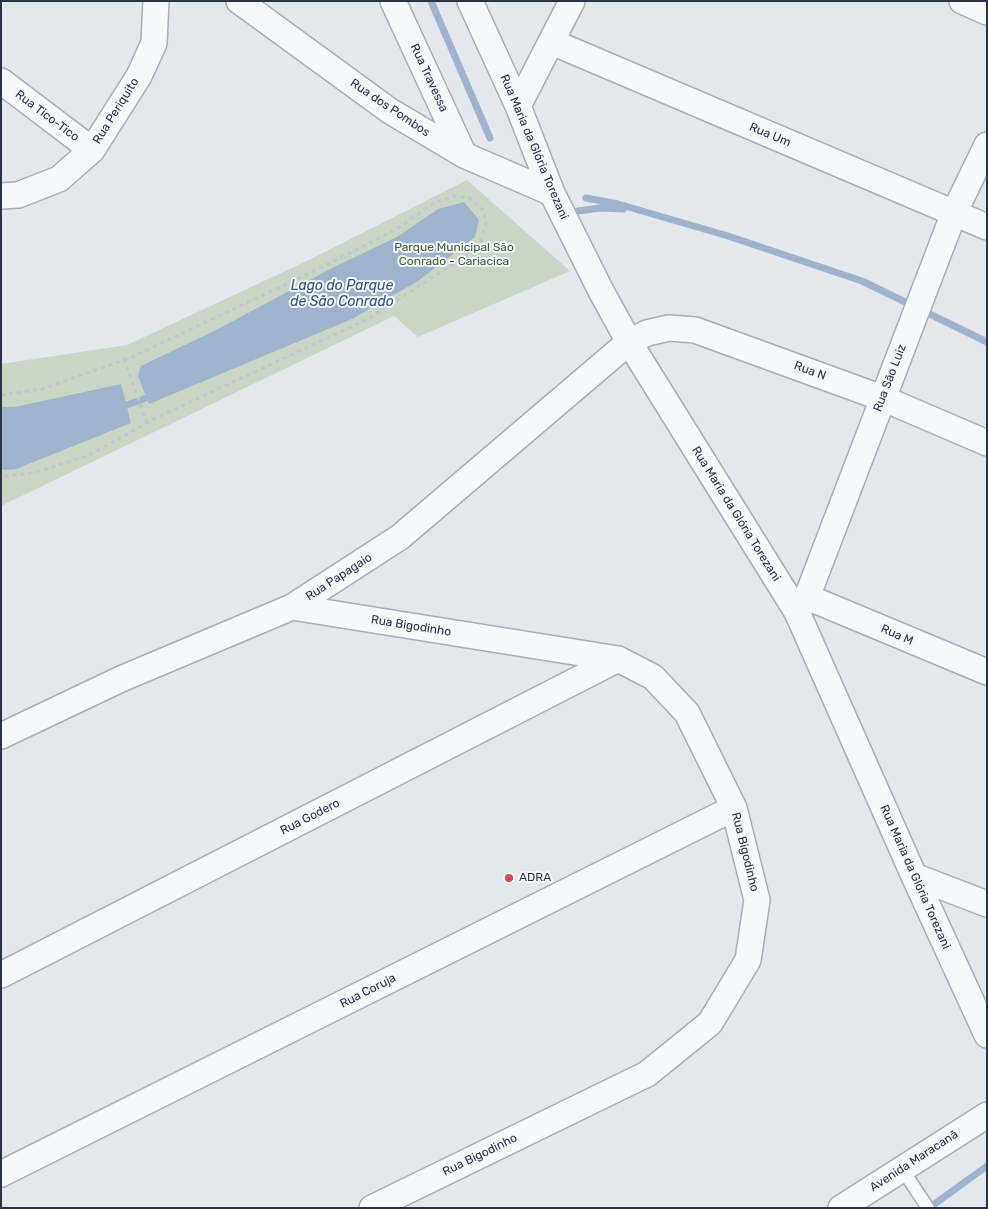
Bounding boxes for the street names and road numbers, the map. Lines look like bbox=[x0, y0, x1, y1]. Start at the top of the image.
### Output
street label: Rua Travessa bbox=[407, 42, 451, 114]
street label: Rua Maria da Glória Torezani bbox=[497, 72, 571, 222]
street label: Rua Periquito bbox=[90, 75, 142, 147]
street label: Rua dos Pombos bbox=[347, 76, 433, 140]
street label: Rua Tico-Tico bbox=[12, 87, 82, 145]
street label: Rua Um bbox=[747, 120, 793, 150]
street label: Rua São Luiz bbox=[870, 342, 910, 414]
street label: Rua N bbox=[792, 359, 828, 383]
street label: Rua Maria da Glória Torezani bbox=[688, 444, 784, 584]
street label: Rua Papagaio bbox=[303, 550, 375, 604]
street label: Rua Bigodinho bbox=[370, 613, 452, 639]
street label: Rua M bbox=[878, 622, 916, 648]
street label: Rua Godero bbox=[278, 796, 342, 838]
street label: Rua Maria da Glória Torezani bbox=[877, 803, 953, 951]
street label: Rua Bigodinho bbox=[728, 811, 762, 893]
street label: Rua Coruja bbox=[338, 971, 398, 1011]
street label: Avenida Maracanã bbox=[867, 1127, 961, 1195]
street label: Rua Bigodinho bbox=[440, 1131, 520, 1179]

